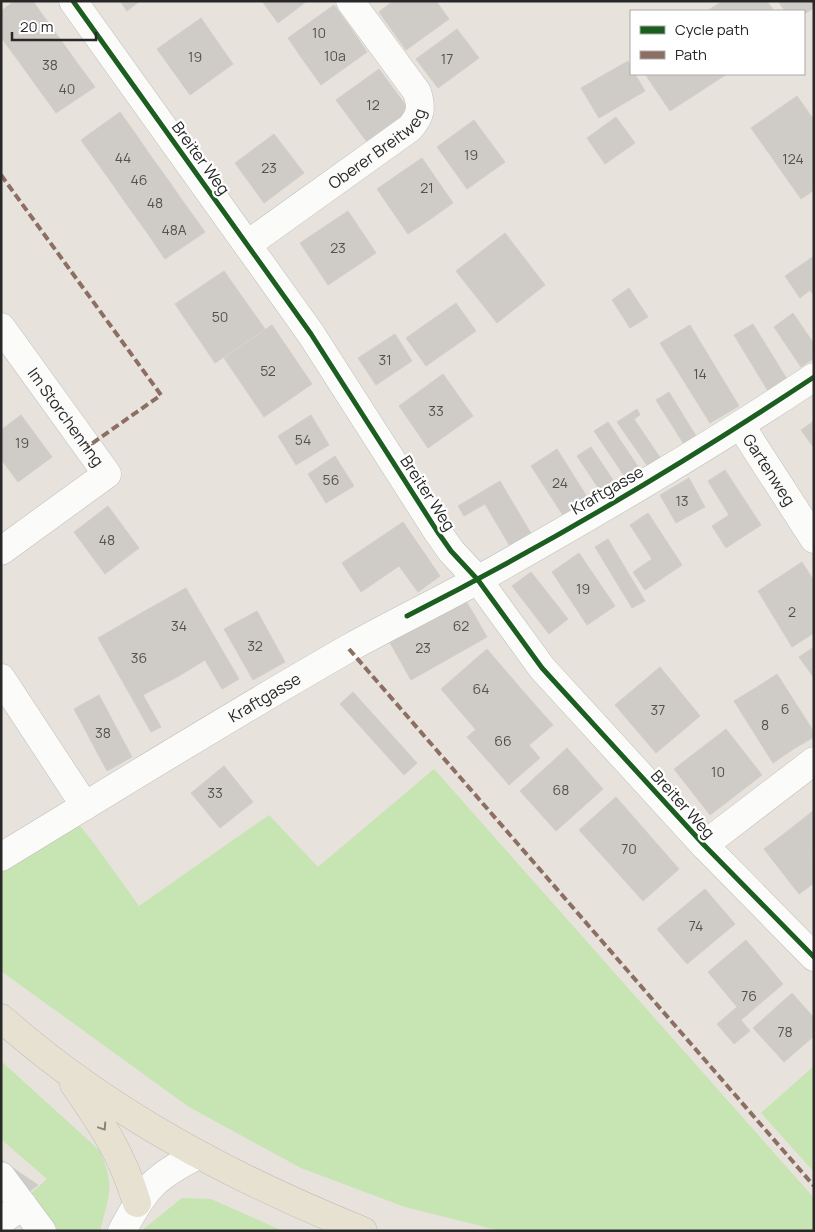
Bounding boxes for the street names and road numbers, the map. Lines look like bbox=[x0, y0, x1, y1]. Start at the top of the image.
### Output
street label: Oberer Breitweg bbox=[324, 106, 431, 194]
street label: Breiter Weg bbox=[167, 117, 235, 199]
street label: Im Storchenring bbox=[23, 363, 109, 471]
street label: Gartenweg bbox=[738, 429, 801, 510]
street label: Breiter Weg bbox=[395, 451, 461, 535]
street label: Kraftgasse bbox=[567, 460, 647, 520]
street label: Kraftgasse bbox=[224, 667, 305, 727]
street label: Breiter Weg bbox=[646, 765, 720, 843]

